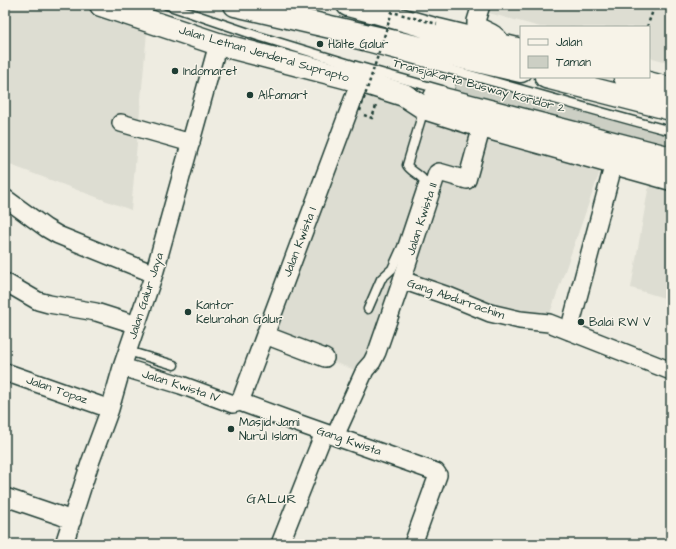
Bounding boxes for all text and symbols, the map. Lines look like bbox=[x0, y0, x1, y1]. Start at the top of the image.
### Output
street label: Jalan Letnan Jenderal Suprapto bbox=[177, 22, 351, 87]
legend bbox=[520, 26, 650, 78]
text: Jalan bbox=[556, 34, 582, 51]
place label: Halte Galur bbox=[328, 36, 389, 53]
marker: Halte Galur bbox=[315, 39, 325, 49]
text: Taman bbox=[556, 54, 591, 71]
street label: Transjakarta Busway Koridor 2 bbox=[391, 55, 567, 118]
place label: Indomaret bbox=[183, 63, 237, 80]
marker: Indomaret bbox=[170, 66, 180, 76]
place label: Alfamart bbox=[258, 87, 308, 104]
marker: Alfamart bbox=[245, 90, 255, 100]
street label: Jalan Kwista II bbox=[402, 180, 442, 258]
street label: Jalan Kwista I bbox=[279, 204, 321, 279]
street label: Jalan Galur Jaya bbox=[124, 250, 169, 342]
street label: Gang Abdurrachim bbox=[405, 274, 508, 325]
place label: Kantor Kelurahan Galur bbox=[196, 297, 283, 328]
marker: Kantor Kelurahan Galur bbox=[183, 307, 193, 317]
place label: Balai RW V bbox=[589, 314, 651, 331]
marker: Balai RW V bbox=[576, 317, 586, 327]
street label: Jalan Kwista IV bbox=[140, 365, 223, 407]
street label: Jalan Topaz bbox=[24, 372, 90, 409]
place label: Masjid Jami Nurul Islam bbox=[239, 414, 300, 445]
street label: Gang Kwista bbox=[314, 422, 384, 461]
marker: Masjid Jami Nurul Islam bbox=[226, 424, 236, 434]
district label: GALUR bbox=[246, 489, 298, 509]

